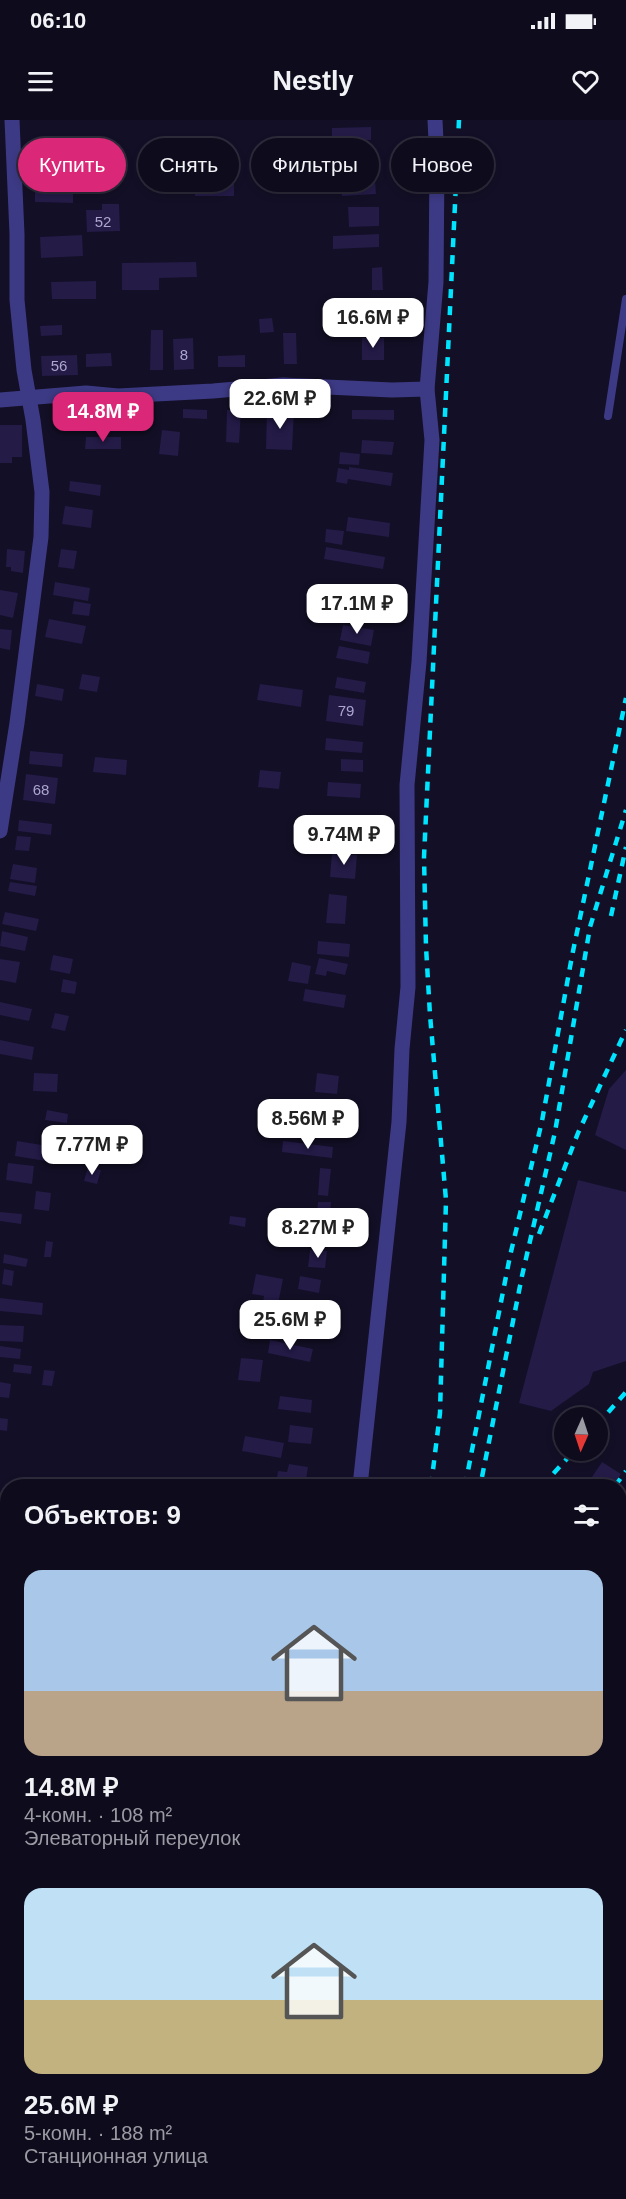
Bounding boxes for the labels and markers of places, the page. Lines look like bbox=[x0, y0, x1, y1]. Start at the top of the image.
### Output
pin: 16.6M ₽ bbox=[318, 298, 428, 349]
pin: 22.6M ₽ bbox=[225, 379, 335, 430]
pin: 14.8M ₽ bbox=[48, 392, 158, 443]
pin: 17.1M ₽ bbox=[302, 584, 412, 635]
pin: 9.74M ₽ bbox=[289, 815, 399, 866]
pin: 8.56M ₽ bbox=[253, 1099, 363, 1150]
pin: 7.77M ₽ bbox=[37, 1125, 147, 1176]
pin: 8.27M ₽ bbox=[263, 1208, 373, 1259]
pin: 25.6M ₽ bbox=[235, 1300, 345, 1351]

